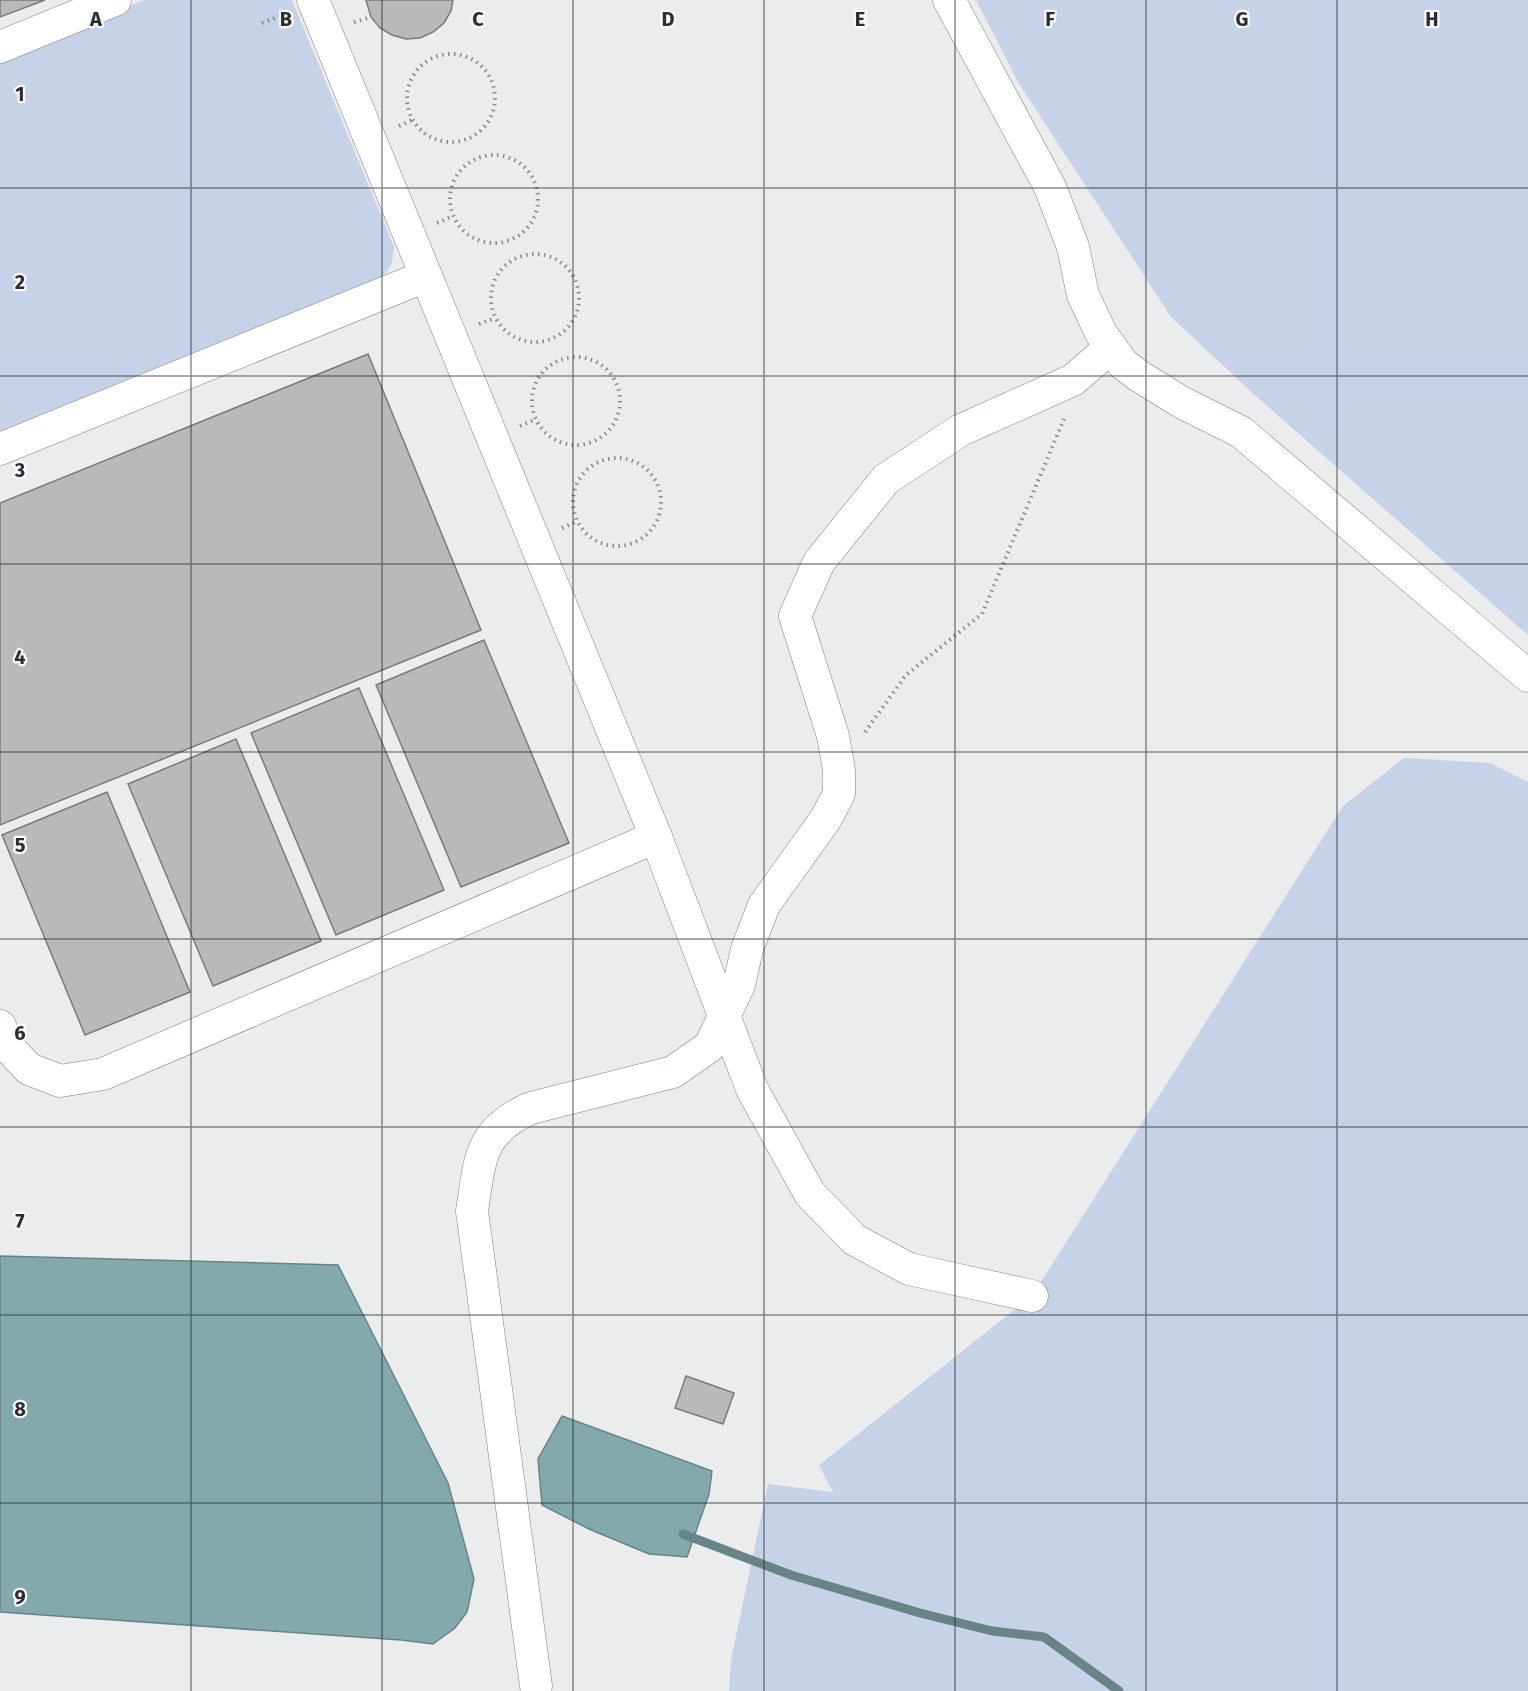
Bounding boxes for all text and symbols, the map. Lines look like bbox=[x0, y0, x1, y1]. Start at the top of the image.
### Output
text: A bbox=[89, 7, 103, 31]
text: B bbox=[280, 7, 292, 31]
text: C bbox=[472, 7, 484, 31]
text: D bbox=[661, 7, 675, 31]
text: E bbox=[855, 7, 865, 31]
text: F bbox=[1045, 7, 1055, 31]
text: G bbox=[1236, 7, 1248, 31]
text: H bbox=[1425, 7, 1439, 31]
text: 1 bbox=[15, 82, 25, 106]
text: 2 bbox=[15, 270, 25, 294]
text: 3 bbox=[14, 458, 25, 482]
text: 4 bbox=[14, 645, 26, 669]
text: 5 bbox=[15, 833, 26, 857]
text: 6 bbox=[14, 1021, 26, 1045]
text: 7 bbox=[15, 1209, 25, 1233]
text: 8 bbox=[14, 1397, 26, 1421]
text: 9 bbox=[14, 1585, 26, 1609]

